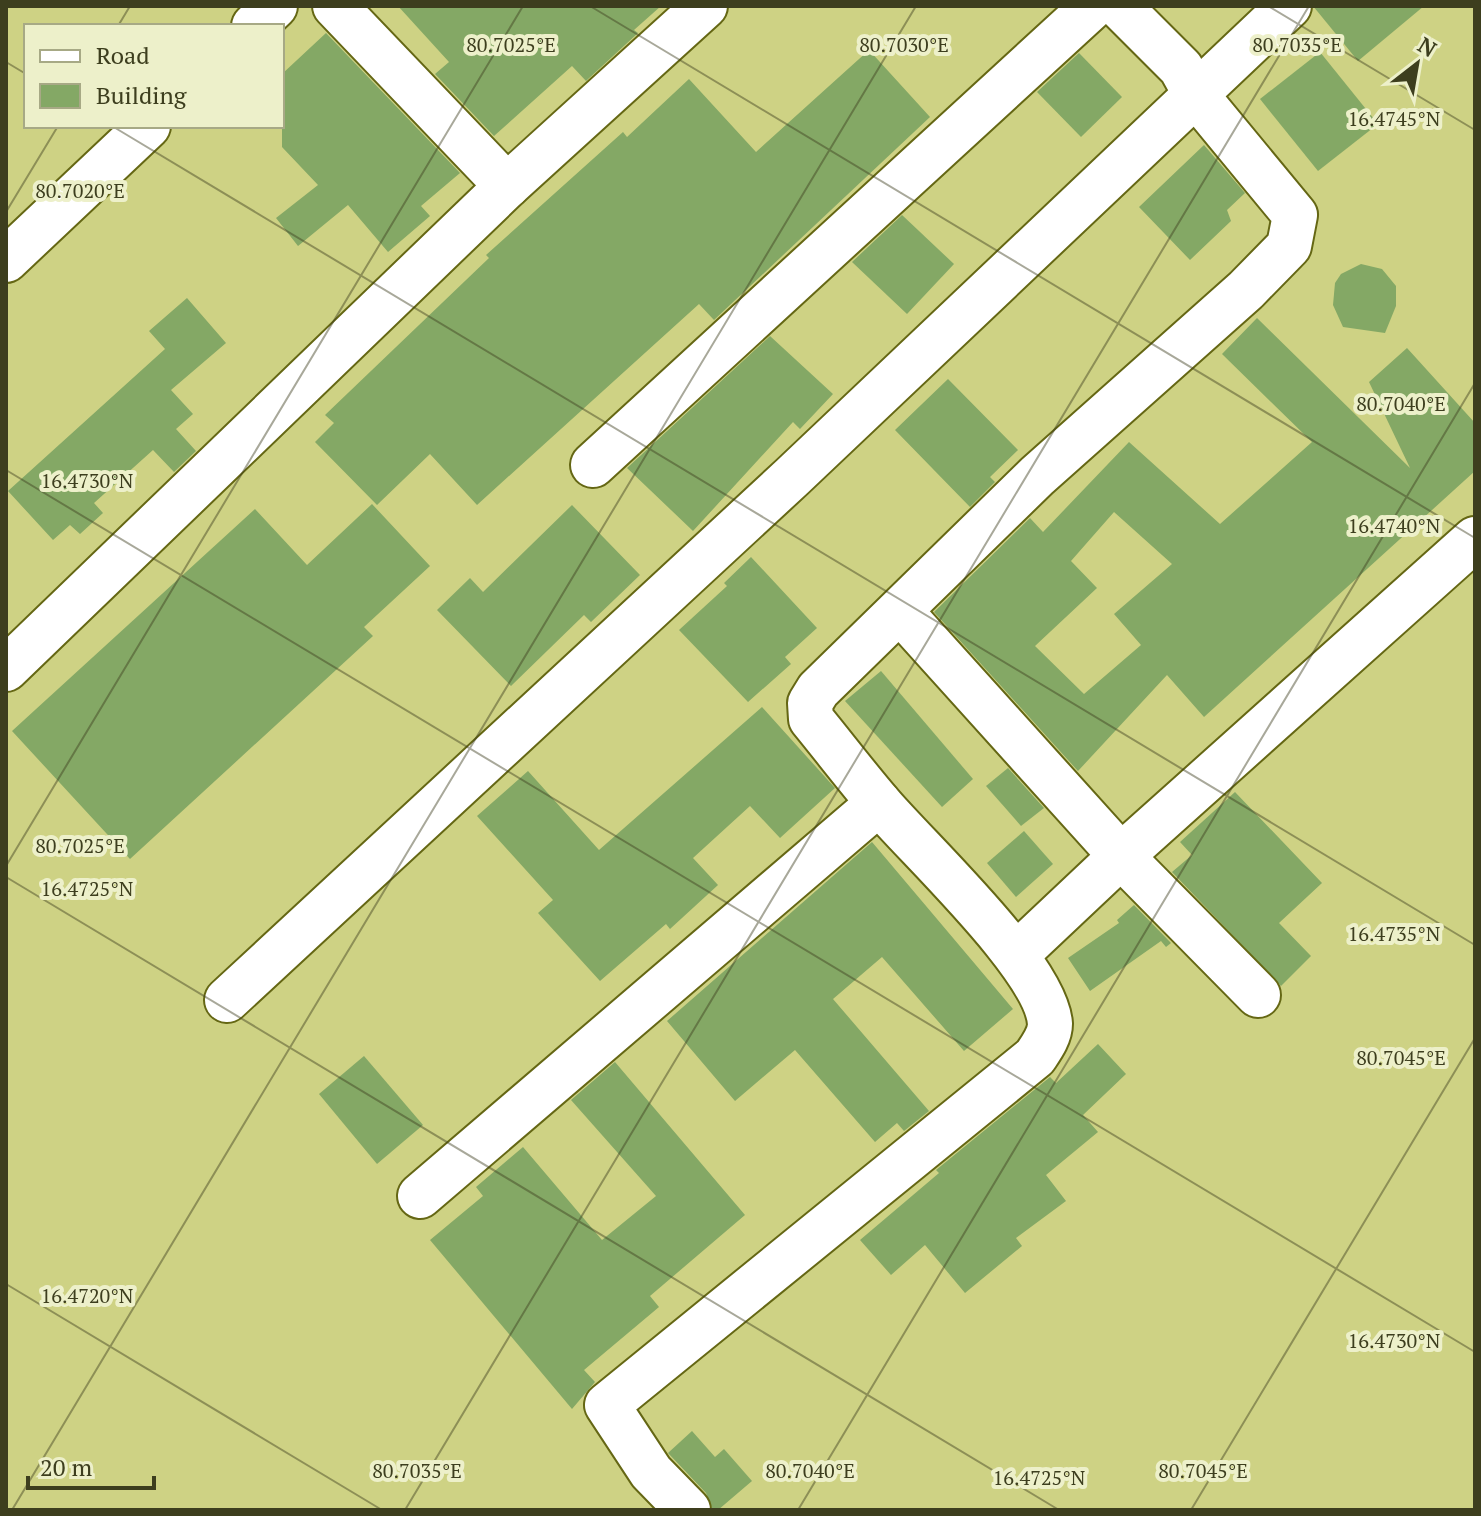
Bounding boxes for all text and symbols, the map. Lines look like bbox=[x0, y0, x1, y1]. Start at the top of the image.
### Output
legend bbox=[24, 24, 284, 128]
north arrow bbox=[1377, 24, 1457, 104]
text: N bbox=[1413, 30, 1442, 63]
text: 80.7025°E bbox=[466, 31, 556, 58]
text: 80.7030°E bbox=[859, 31, 949, 58]
text: 80.7035°E bbox=[1252, 31, 1342, 58]
text: Road bbox=[96, 39, 150, 71]
text: Building bbox=[96, 79, 187, 111]
text: 16.4745°N bbox=[1348, 105, 1441, 132]
text: 80.7020°E bbox=[35, 177, 125, 204]
text: 80.7040°E bbox=[1356, 390, 1446, 417]
text: 16.4730°N bbox=[41, 467, 134, 494]
text: 16.4740°N bbox=[1348, 512, 1441, 539]
text: 80.7025°E bbox=[35, 832, 125, 859]
text: 16.4725°N bbox=[41, 875, 134, 902]
text: 16.4735°N bbox=[1348, 920, 1441, 947]
text: 80.7045°E bbox=[1356, 1044, 1446, 1071]
text: 16.4720°N bbox=[41, 1282, 134, 1309]
text: 16.4730°N bbox=[1348, 1327, 1441, 1354]
scale bar bbox=[28, 1440, 154, 1490]
text: 20 m bbox=[40, 1451, 92, 1483]
text: 80.7035°E bbox=[372, 1457, 462, 1484]
text: 80.7040°E bbox=[765, 1457, 855, 1484]
text: 80.7045°E bbox=[1158, 1457, 1248, 1484]
text: 16.4725°N bbox=[993, 1464, 1086, 1491]

